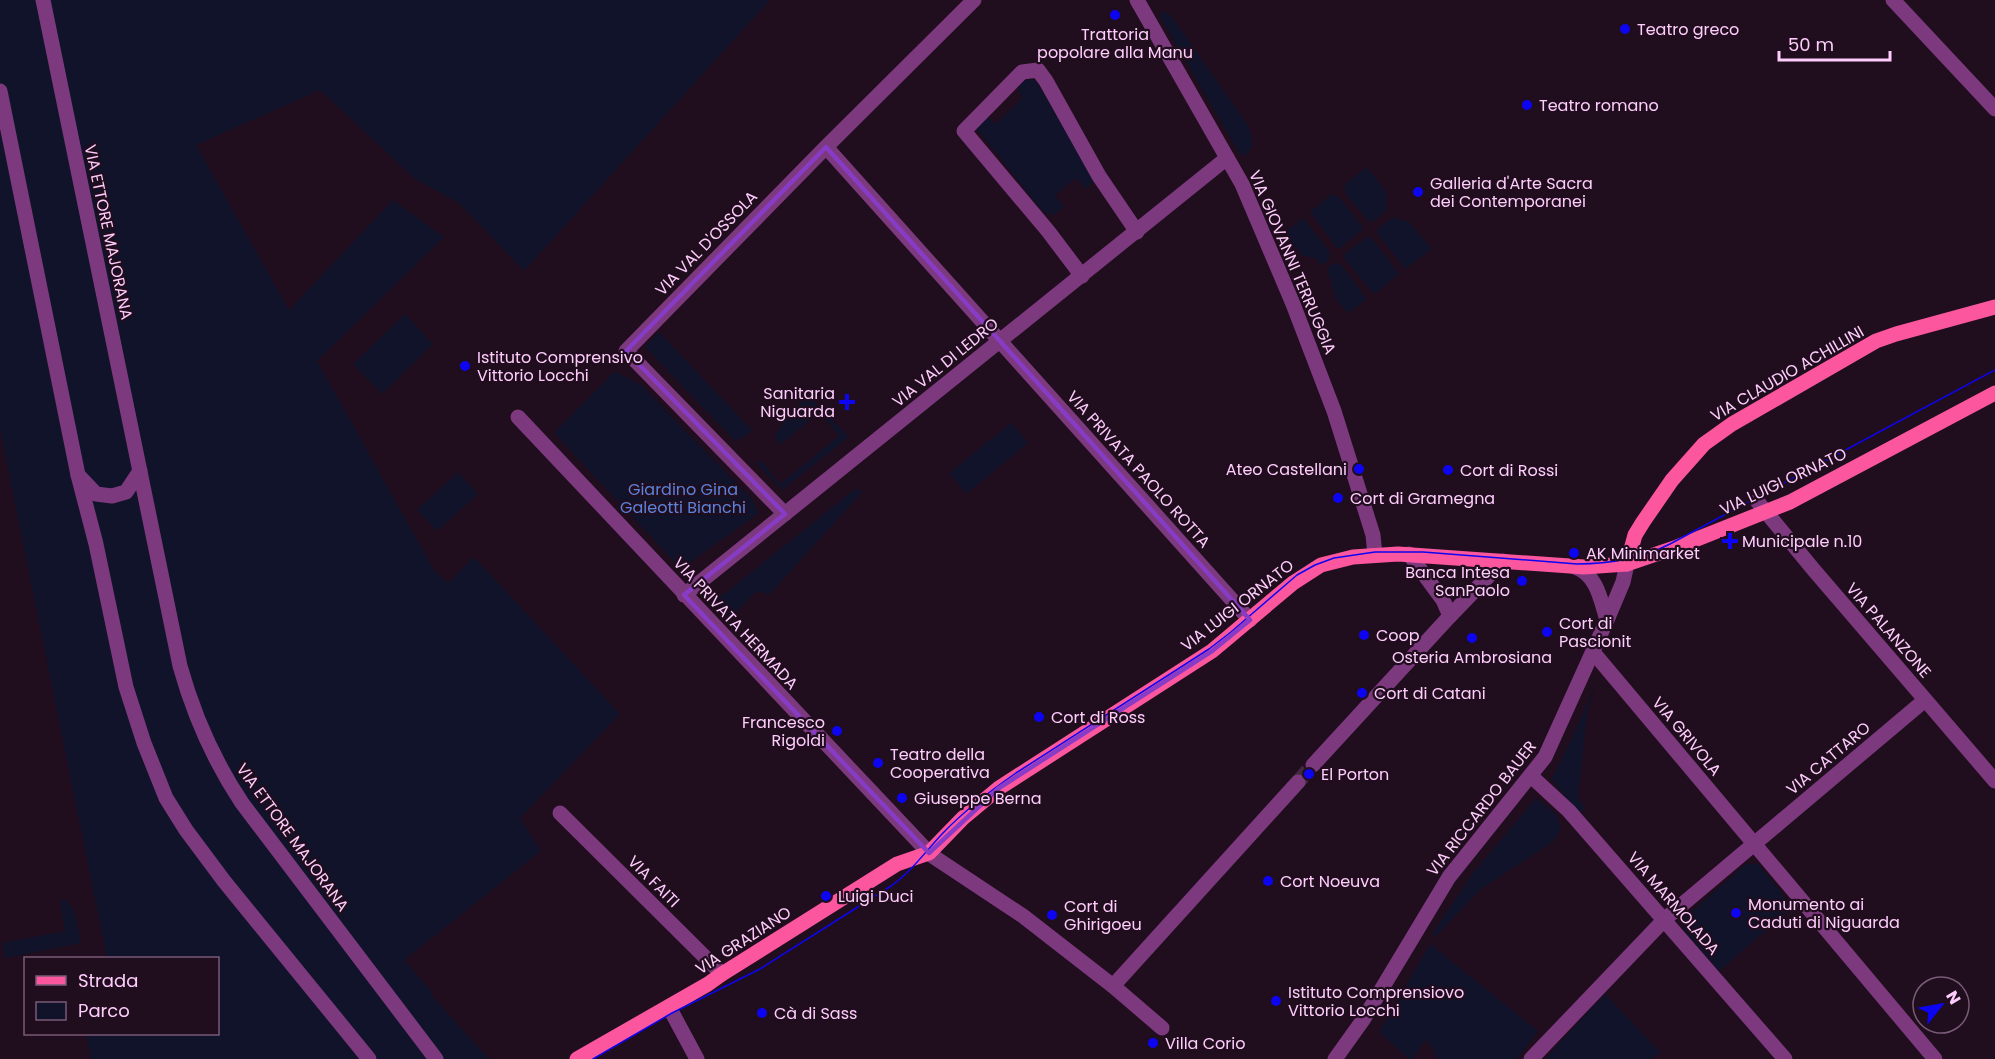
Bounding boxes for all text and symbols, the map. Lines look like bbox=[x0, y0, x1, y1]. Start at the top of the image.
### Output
marker: Trattoria popolare alla Manu bbox=[1108, 8, 1122, 22]
place label: Teatro greco bbox=[1637, 18, 1739, 41]
marker: Teatro greco bbox=[1618, 22, 1632, 36]
place label: Trattoria popolare alla Manu bbox=[1037, 23, 1193, 64]
scale bar bbox=[1779, 24, 1890, 62]
text: 50 m bbox=[1788, 32, 1834, 57]
place label: Teatro romano bbox=[1539, 94, 1659, 117]
marker: Teatro romano bbox=[1520, 98, 1534, 112]
street label: VIA ETTORE MAJORANA bbox=[79, 143, 138, 322]
street label: VIA GIOVANNI TERRUGGIA bbox=[1243, 167, 1342, 358]
place label: Galleria d'Arte Sacra dei Contemporanei bbox=[1430, 172, 1593, 213]
marker: Galleria d'Arte Sacra dei Contemporanei bbox=[1411, 185, 1425, 199]
street label: VIA VAL D'OSSOLA bbox=[650, 186, 763, 301]
street label: VIA VAL DI LEDRO bbox=[887, 312, 1003, 413]
street label: VIA CLAUDIO ACHILLINI bbox=[1706, 320, 1868, 427]
place label: Istituto Comprensivo Vittorio Locchi bbox=[477, 346, 643, 387]
marker: Istituto Comprensivo Vittorio Locchi bbox=[458, 359, 472, 373]
place label: Sanitaria Niguarda bbox=[760, 382, 835, 423]
street label: VIA PRIVATA PAOLO ROTTA bbox=[1062, 386, 1216, 553]
marker: Sanitaria Niguarda bbox=[840, 395, 854, 409]
street label: VIA LUIGI ORNATO bbox=[1716, 442, 1850, 521]
place label: Ateo Castellani bbox=[1226, 458, 1347, 481]
place label: Cort di Rossi bbox=[1460, 459, 1558, 482]
marker: Ateo Castellani bbox=[1352, 462, 1366, 476]
marker: Cort di Rossi bbox=[1441, 463, 1455, 477]
park label: Giardino Gina Galeotti Bianchi bbox=[620, 478, 746, 519]
place label: Cort di Gramegna bbox=[1350, 487, 1495, 510]
marker: Cort di Gramegna bbox=[1331, 491, 1345, 505]
place label: Municipale n.10 bbox=[1742, 530, 1862, 553]
marker: Municipale n.10 bbox=[1723, 534, 1737, 548]
place label: AK Minimarket bbox=[1586, 542, 1700, 565]
marker: AK Minimarket bbox=[1567, 546, 1581, 560]
street label: VIA PRIVATA HERMADA bbox=[668, 552, 803, 695]
street label: VIA LUIGI ORNATO bbox=[1176, 554, 1299, 657]
place label: Banca Intesa SanPaolo bbox=[1405, 561, 1510, 602]
marker: Banca Intesa SanPaolo bbox=[1515, 574, 1529, 588]
street label: VIA PALANZONE bbox=[1841, 578, 1937, 683]
place label: Cort di Pascionit bbox=[1559, 612, 1631, 653]
place label: Coop bbox=[1376, 624, 1420, 647]
marker: Cort di Pascionit bbox=[1540, 625, 1554, 639]
marker: Coop bbox=[1357, 628, 1371, 642]
marker: Osteria Ambrosiana bbox=[1465, 631, 1479, 645]
place label: Osteria Ambrosiana bbox=[1392, 646, 1552, 669]
place label: Cort di Catani bbox=[1374, 682, 1486, 705]
marker: Cort di Catani bbox=[1355, 686, 1369, 700]
street label: VIA GRIVOLA bbox=[1647, 692, 1727, 781]
place label: Cort di Ross bbox=[1051, 706, 1145, 729]
marker: Cort di Ross bbox=[1032, 710, 1046, 724]
place label: Francesco Rigoldi bbox=[742, 711, 825, 752]
street label: VIA CATTARO bbox=[1781, 716, 1875, 800]
marker: Francesco Rigoldi bbox=[830, 724, 844, 738]
street label: VIA RICCARDO BAUER bbox=[1421, 736, 1542, 881]
place label: Teatro della Cooperativa bbox=[890, 743, 990, 784]
marker: Teatro della Cooperativa bbox=[871, 756, 885, 770]
street label: VIA ETTORE MAJORANA bbox=[231, 758, 354, 916]
place label: El Porton bbox=[1321, 763, 1389, 786]
marker: El Porton bbox=[1302, 767, 1316, 781]
place label: Giuseppe Berna bbox=[914, 787, 1041, 810]
marker: Giuseppe Berna bbox=[895, 791, 909, 805]
street label: VIA MARMOLADA bbox=[1622, 847, 1725, 960]
street label: VIA FAITI bbox=[622, 850, 685, 913]
place label: Cort Noeuva bbox=[1280, 870, 1380, 893]
marker: Cort Noeuva bbox=[1261, 874, 1275, 888]
place label: Luigi Duci bbox=[838, 885, 913, 908]
marker: Luigi Duci bbox=[819, 889, 833, 903]
place label: Monumento ai Caduti di Niguarda bbox=[1748, 893, 1900, 934]
place label: Cort di Ghirigoeu bbox=[1064, 895, 1142, 936]
street label: VIA GRAZIANO bbox=[691, 901, 796, 980]
marker: Monumento ai Caduti di Niguarda bbox=[1729, 906, 1743, 920]
marker: Cort di Ghirigoeu bbox=[1045, 908, 1059, 922]
legend bbox=[24, 957, 219, 1035]
text: Strada bbox=[78, 968, 138, 993]
north arrow bbox=[1911, 975, 1971, 1035]
place label: Istituto Comprensiovo Vittorio Locchi bbox=[1288, 981, 1464, 1022]
text: N bbox=[1940, 986, 1966, 1009]
marker: Istituto Comprensiovo Vittorio Locchi bbox=[1269, 994, 1283, 1008]
text: Parco bbox=[78, 998, 130, 1023]
place label: Cà di Sass bbox=[774, 1002, 857, 1025]
marker: Cà di Sass bbox=[755, 1006, 769, 1020]
place label: Villa Corio bbox=[1165, 1032, 1245, 1055]
marker: Villa Corio bbox=[1146, 1036, 1160, 1050]

